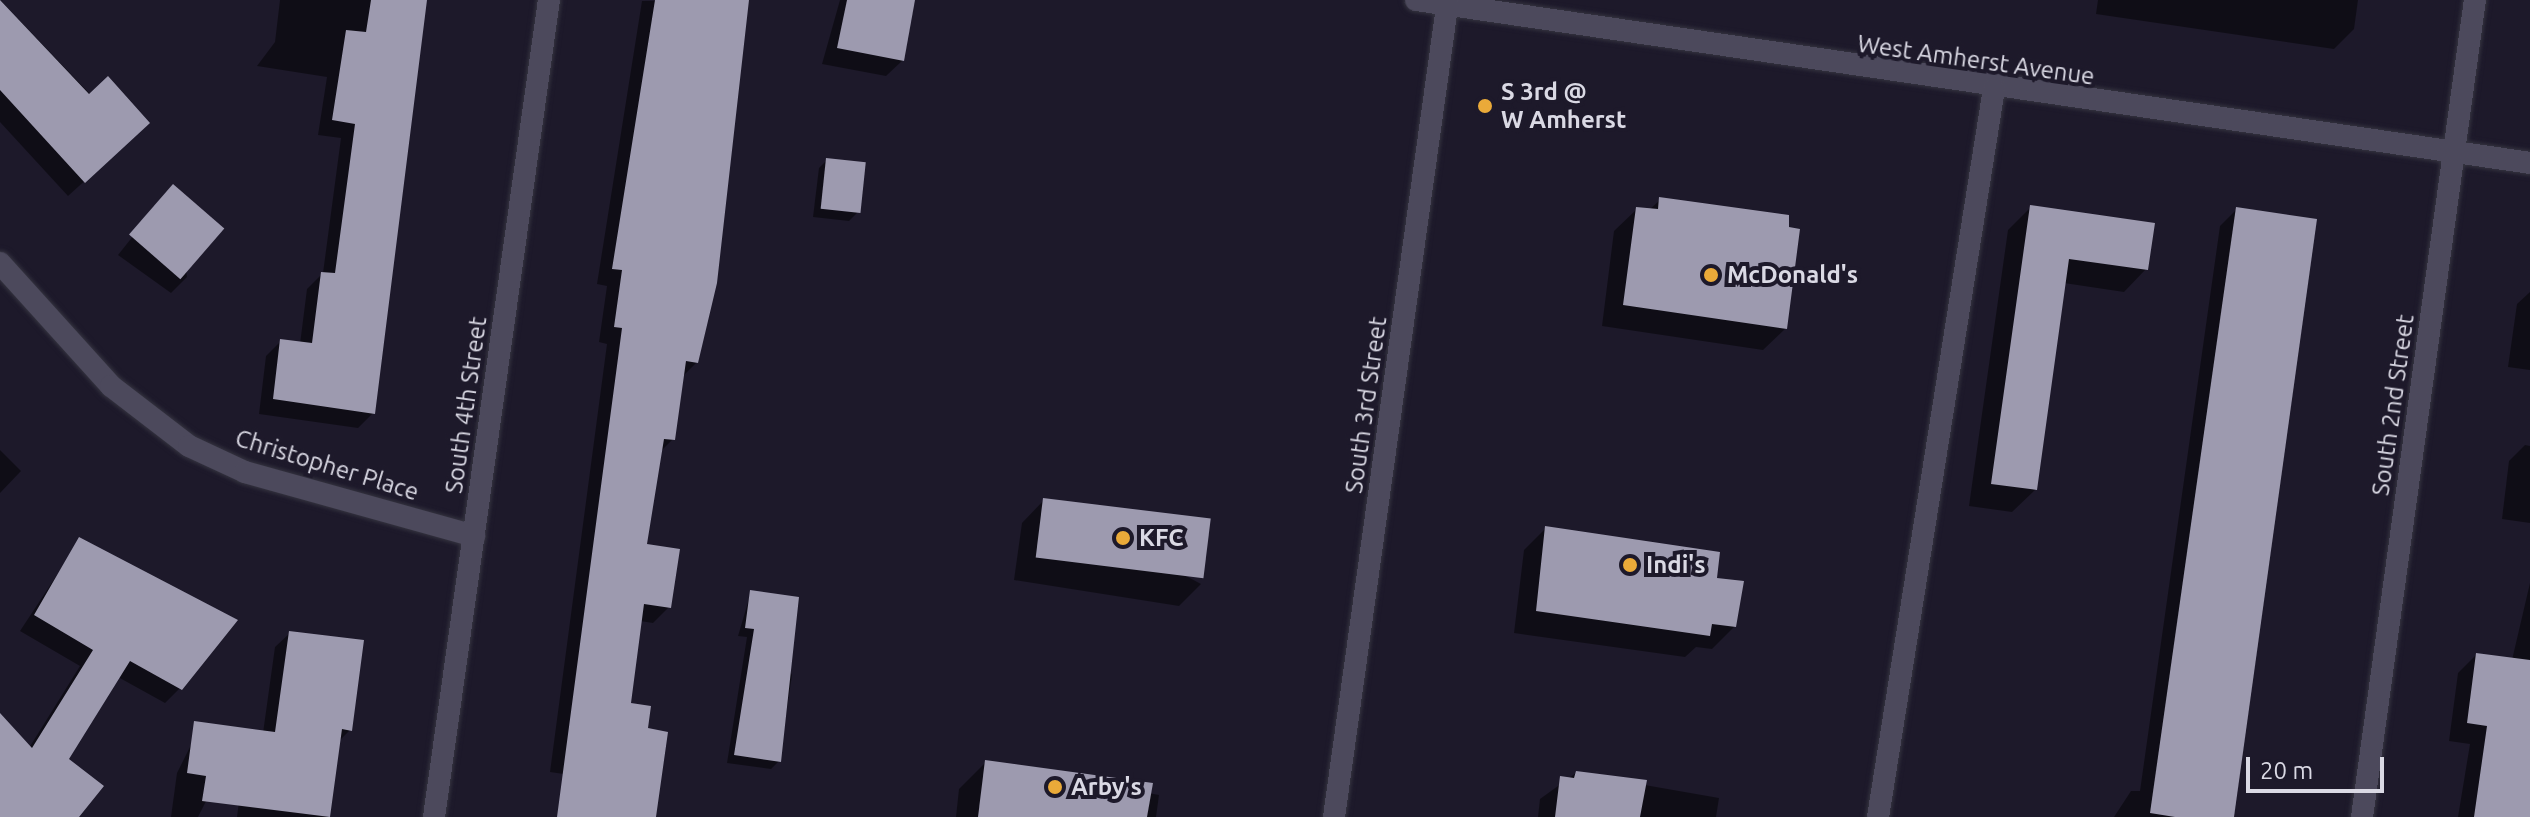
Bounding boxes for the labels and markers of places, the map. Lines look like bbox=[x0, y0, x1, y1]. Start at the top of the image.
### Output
place label: S 3rd @ W Amherst bbox=[1501, 78, 1626, 134]
marker: S 3rd @ W Amherst bbox=[1476, 97, 1494, 115]
place label: McDonald's bbox=[1727, 261, 1858, 289]
marker: McDonald's bbox=[1702, 266, 1720, 284]
place label: KFC bbox=[1139, 524, 1184, 552]
marker: KFC bbox=[1114, 529, 1132, 547]
place label: Indi's bbox=[1646, 551, 1706, 579]
marker: Indi's bbox=[1621, 556, 1639, 574]
place label: Arby's bbox=[1071, 773, 1142, 801]
marker: Arby's bbox=[1046, 778, 1064, 796]

